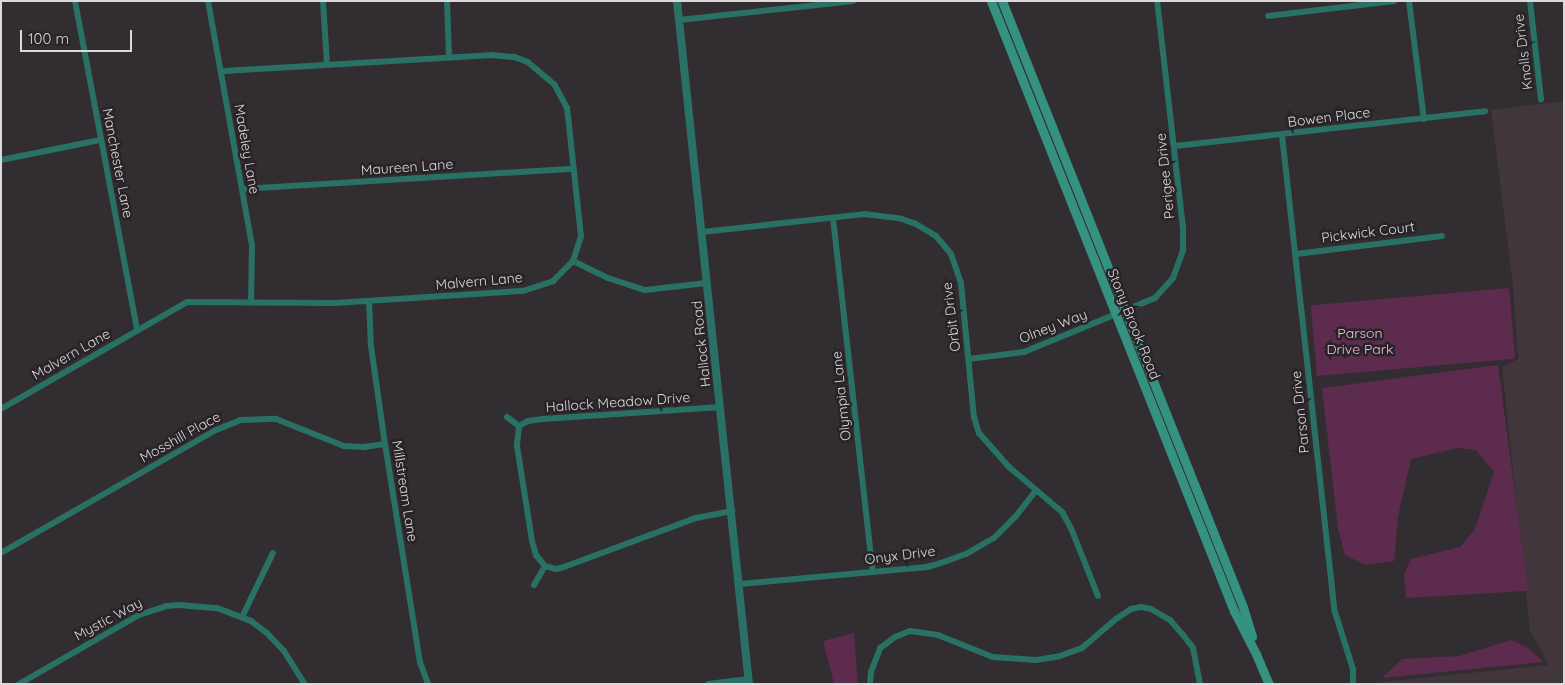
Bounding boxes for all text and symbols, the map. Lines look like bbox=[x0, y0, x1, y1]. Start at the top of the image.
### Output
street label: Knolls Drive bbox=[1510, 13, 1536, 91]
scale bar bbox=[22, 20, 135, 52]
text: 100 m bbox=[28, 29, 69, 48]
street label: Madeley Lane bbox=[231, 103, 263, 195]
street label: Bowen Place bbox=[1287, 104, 1371, 130]
street label: Manchester Lane bbox=[99, 107, 137, 219]
street label: Perigee Drive bbox=[1152, 132, 1178, 220]
street label: Maureen Lane bbox=[360, 155, 454, 179]
street label: Pickwick Court bbox=[1320, 218, 1416, 246]
street label: Stony Brook Road bbox=[1104, 266, 1164, 382]
street label: Malvern Lane bbox=[435, 269, 523, 293]
street label: Orbit Drive bbox=[938, 281, 964, 353]
street label: Hallock Road bbox=[688, 300, 714, 388]
street label: Olney Way bbox=[1017, 305, 1089, 347]
street label: Malvern Lane bbox=[29, 325, 113, 383]
park label: Parson Drive Park bbox=[1326, 325, 1394, 358]
street label: Olympia Lane bbox=[828, 350, 854, 442]
street label: Parson Drive bbox=[1287, 370, 1313, 454]
street label: Hallock Meadow Drive bbox=[545, 389, 691, 415]
street label: Mosshill Place bbox=[137, 408, 223, 466]
street label: Millstream Lane bbox=[389, 439, 421, 543]
street label: Onyx Drive bbox=[864, 542, 936, 568]
street label: Mystic Way bbox=[71, 594, 145, 644]

